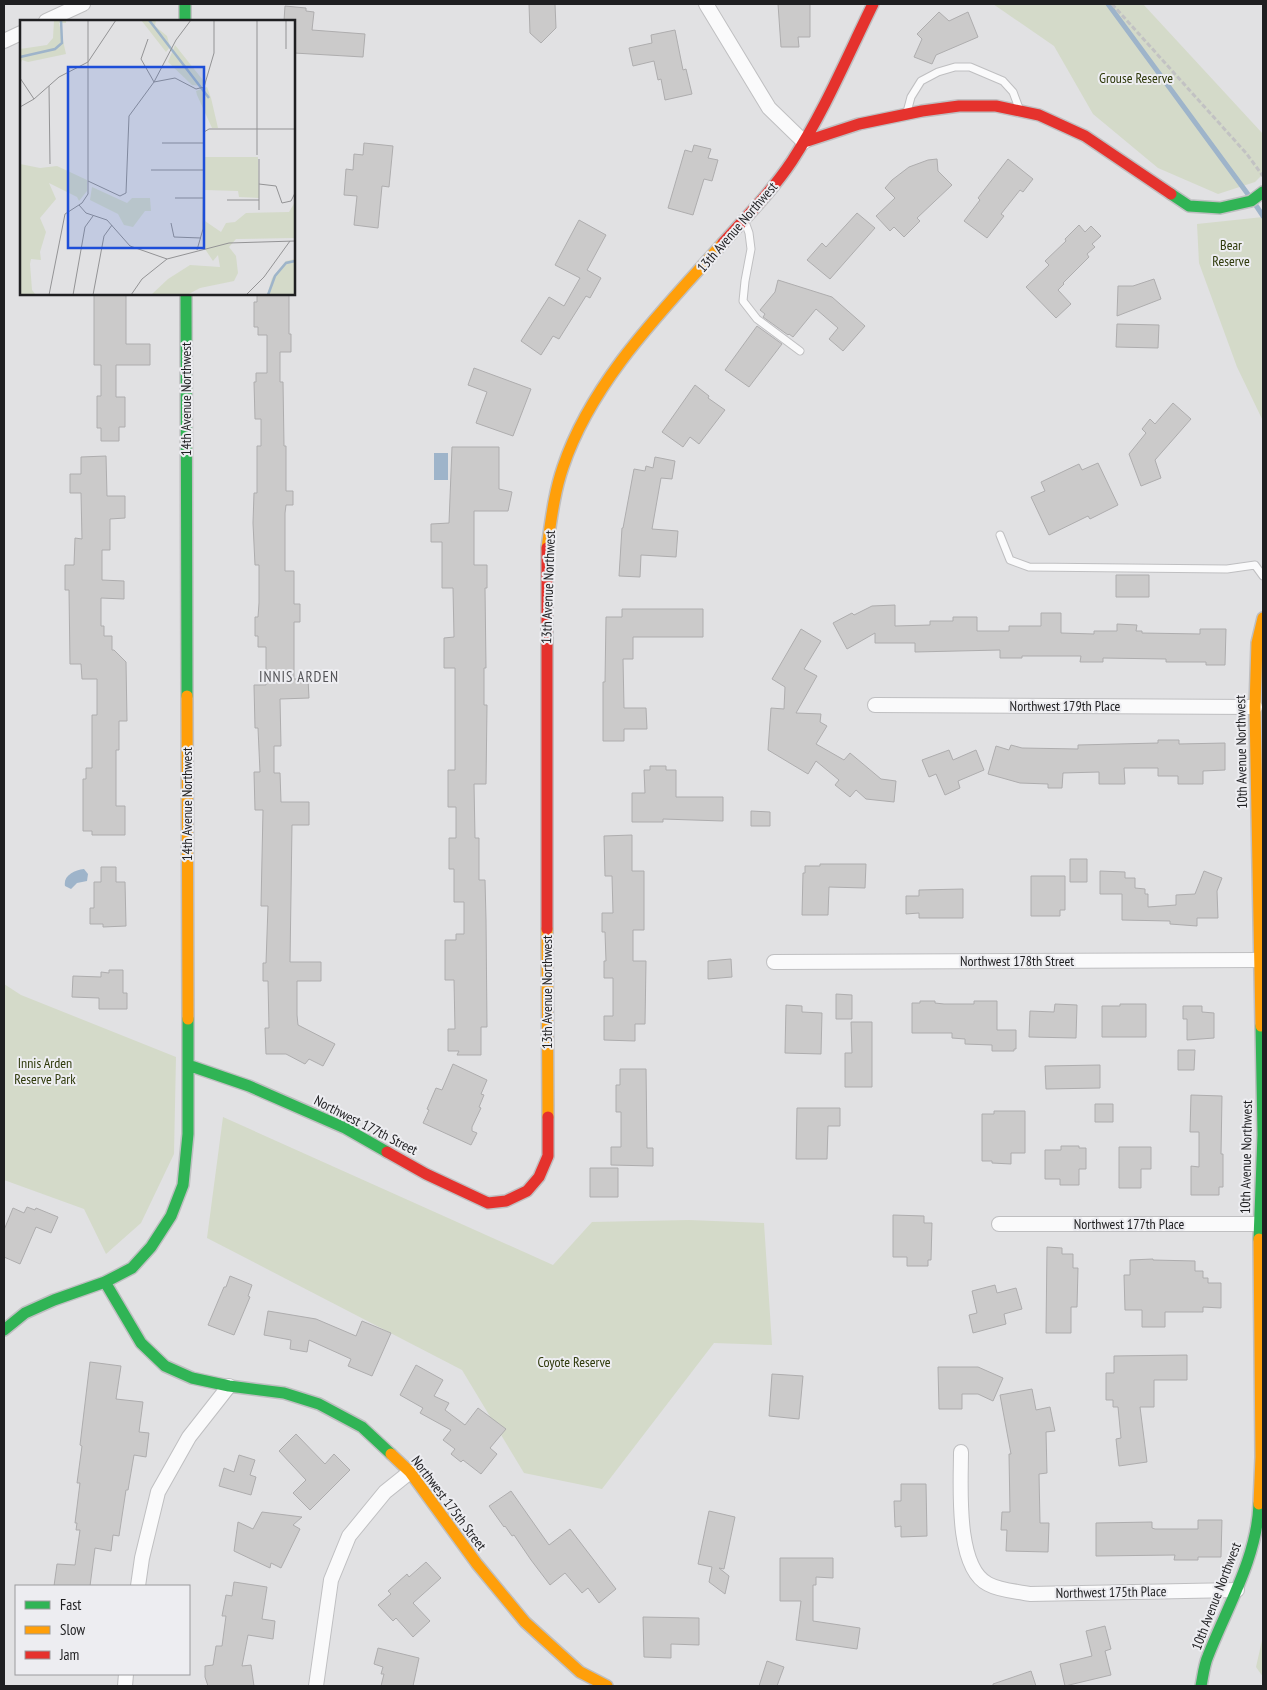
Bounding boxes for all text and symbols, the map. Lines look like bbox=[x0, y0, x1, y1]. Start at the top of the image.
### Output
inset map bbox=[20, 20, 295, 295]
park label: Grouse Reserve bbox=[1099, 69, 1173, 87]
street label: 13th Avenue Northwest bbox=[693, 178, 781, 276]
park label: Bear Reserve bbox=[1212, 236, 1250, 270]
street label: 14th Avenue Northwest bbox=[177, 342, 195, 456]
street label: 13th Avenue Northwest bbox=[537, 530, 559, 644]
district label: INNIS ARDEN bbox=[259, 667, 339, 686]
street label: 10th Avenue Northwest bbox=[1231, 695, 1251, 809]
street label: Northwest 179th Place bbox=[1010, 697, 1121, 715]
street label: 14th Avenue Northwest bbox=[178, 747, 196, 861]
street label: 13th Avenue Northwest bbox=[538, 935, 556, 1049]
street label: Northwest 178th Street bbox=[960, 952, 1074, 970]
park label: Innis Arden Reserve Park bbox=[14, 1054, 76, 1088]
street label: Northwest 177th Street bbox=[311, 1091, 421, 1159]
street label: 10th Avenue Northwest bbox=[1236, 1100, 1256, 1214]
street label: Northwest 177th Place bbox=[1074, 1215, 1185, 1233]
park label: Coyote Reserve bbox=[537, 1353, 611, 1371]
street label: Northwest 175th Street bbox=[407, 1452, 491, 1554]
street label: 10th Avenue Northwest bbox=[1187, 1540, 1245, 1652]
street label: Northwest 175th Place bbox=[1055, 1582, 1167, 1602]
legend bbox=[15, 1585, 190, 1675]
text: Fast bbox=[60, 1595, 81, 1614]
text: Slow bbox=[60, 1620, 85, 1639]
text: Jam bbox=[59, 1645, 79, 1664]

